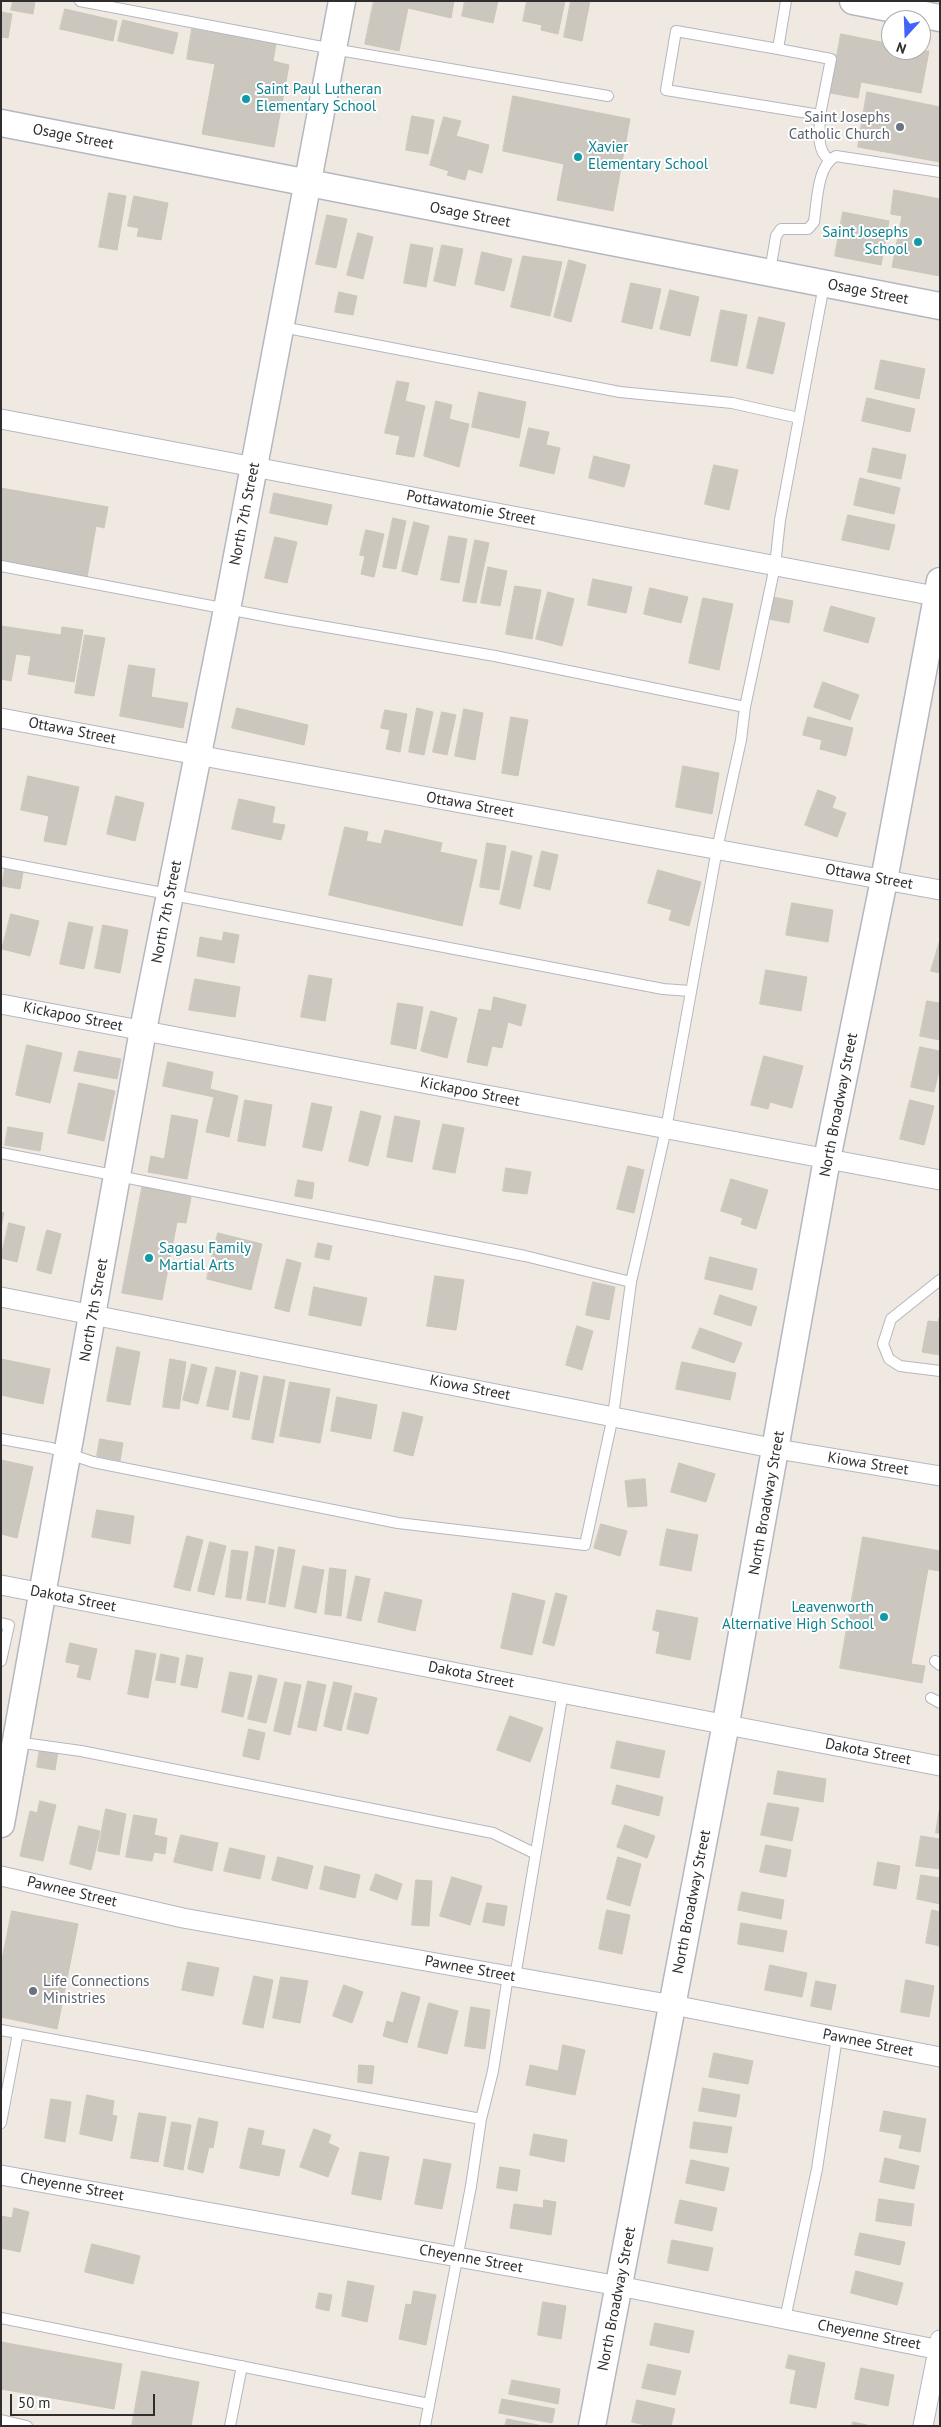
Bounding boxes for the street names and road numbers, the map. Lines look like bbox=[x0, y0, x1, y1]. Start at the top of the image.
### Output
street label: Osage Street bbox=[31, 120, 115, 154]
street label: Osage Street bbox=[428, 198, 512, 232]
street label: Osage Street bbox=[826, 275, 910, 309]
street label: North 7th Street bbox=[226, 461, 264, 567]
street label: Pottawatomie Street bbox=[405, 487, 537, 529]
street label: Ottawa Street bbox=[27, 714, 117, 748]
street label: Ottawa Street bbox=[425, 788, 515, 822]
street label: North 7th Street bbox=[148, 859, 186, 965]
street label: Ottawa Street bbox=[824, 860, 914, 894]
street label: Kickapoo Street bbox=[22, 999, 124, 1035]
street label: North Broadway Street bbox=[816, 1032, 862, 1178]
street label: Kickapoo Street bbox=[419, 1074, 521, 1110]
street label: North 7th Street bbox=[76, 1257, 112, 1363]
street label: Kiowa Street bbox=[428, 1371, 512, 1405]
street label: North Broadway Street bbox=[745, 1429, 789, 1577]
street label: Kiowa Street bbox=[826, 1449, 910, 1479]
street label: Dakota Street bbox=[29, 1582, 117, 1616]
street label: Dakota Street bbox=[427, 1658, 515, 1692]
street label: Dakota Street bbox=[824, 1735, 912, 1769]
street label: North Broadway Street bbox=[669, 1829, 715, 1975]
street label: Pawnee Street bbox=[25, 1873, 119, 1911]
street label: Pawnee Street bbox=[423, 1952, 517, 1986]
street label: Pawnee Street bbox=[821, 2025, 915, 2061]
street label: Cheyenne Street bbox=[19, 2169, 125, 2205]
street label: North Broadway Street bbox=[594, 2226, 640, 2372]
street label: Cheyenne Street bbox=[418, 2241, 524, 2277]
street label: Cheyenne Street bbox=[816, 2316, 922, 2354]

